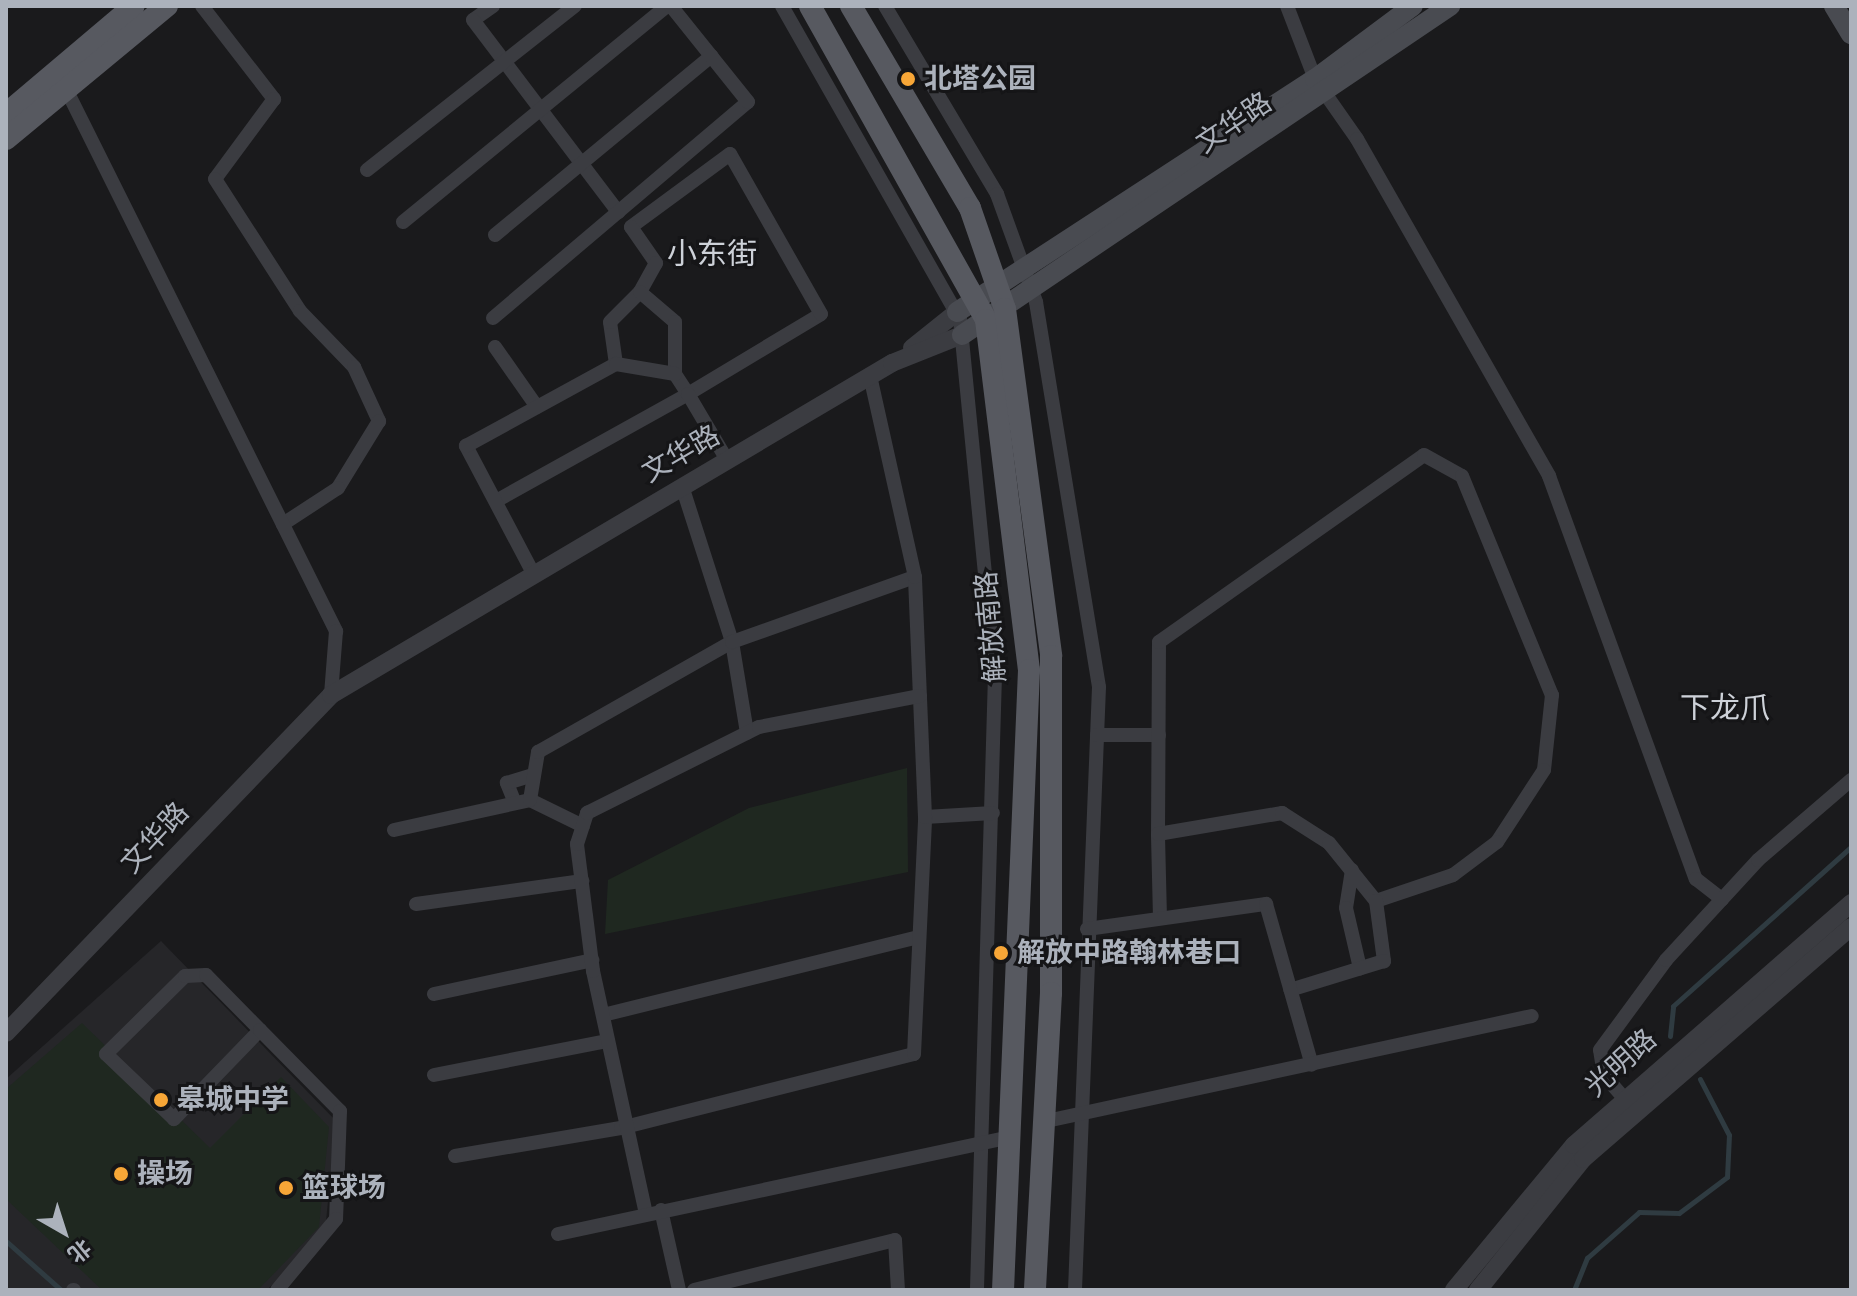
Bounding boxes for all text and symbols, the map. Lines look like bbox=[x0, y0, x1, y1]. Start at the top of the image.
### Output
place label: 北塔公园 bbox=[924, 62, 1036, 96]
marker: 北塔公园 bbox=[899, 70, 917, 88]
street label: 文华路 bbox=[1190, 86, 1278, 160]
district label: 小东街 bbox=[667, 237, 757, 273]
street label: 文华路 bbox=[636, 418, 726, 490]
street label: 解放南路 bbox=[969, 570, 1013, 684]
district label: 下龙爪 bbox=[1680, 691, 1770, 727]
street label: 文华路 bbox=[114, 796, 196, 880]
place label: 解放中路翰林巷口 bbox=[1017, 936, 1241, 970]
marker: 解放中路翰林巷口 bbox=[992, 944, 1010, 962]
street label: 光明路 bbox=[1579, 1022, 1663, 1104]
place label: 皋城中学 bbox=[177, 1083, 289, 1117]
marker: 皋城中学 bbox=[152, 1091, 170, 1109]
place label: 操场 bbox=[137, 1157, 193, 1191]
marker: 操场 bbox=[112, 1165, 130, 1183]
place label: 篮球场 bbox=[302, 1171, 386, 1205]
marker: 篮球场 bbox=[277, 1179, 295, 1197]
north arrow bbox=[24, 1192, 104, 1272]
text: 北 bbox=[60, 1231, 98, 1270]

